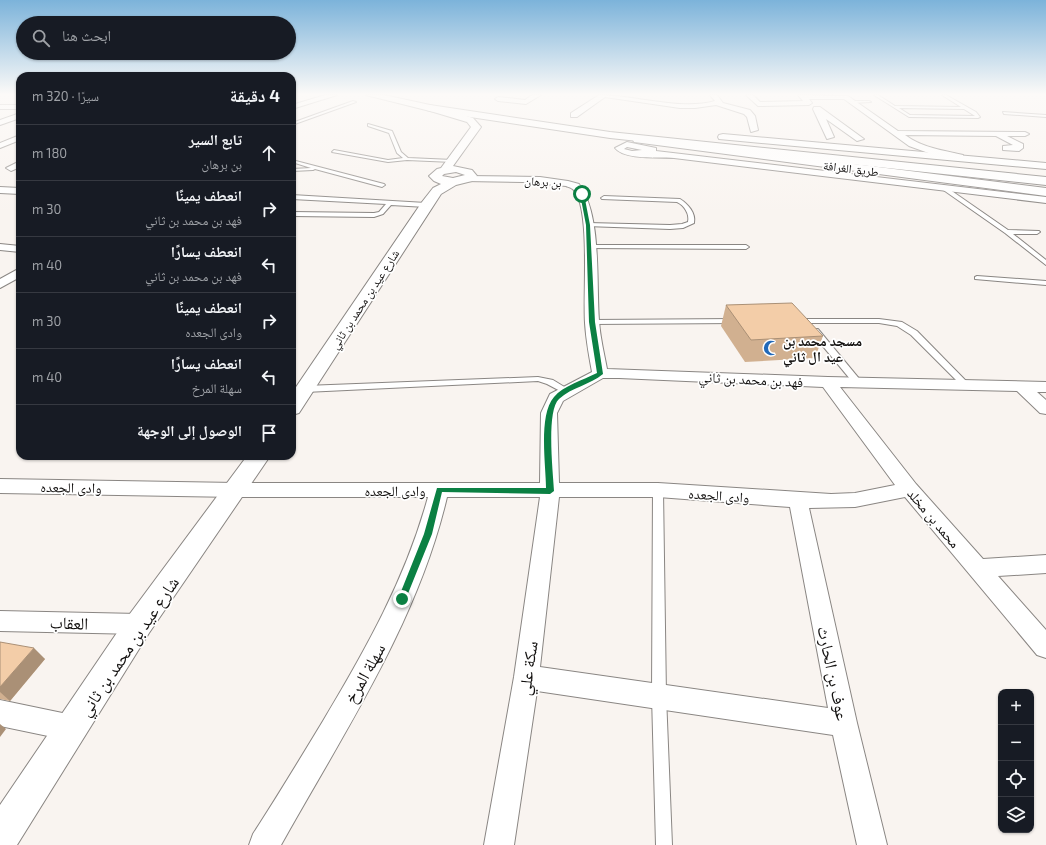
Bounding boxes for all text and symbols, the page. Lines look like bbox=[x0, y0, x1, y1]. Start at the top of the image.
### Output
search box bbox=[16, 16, 296, 60]
text: ابحث هنا bbox=[62, 26, 111, 44]
icon: search bbox=[30, 27, 52, 49]
text: 4 دقيقة bbox=[230, 85, 280, 105]
text: سيرًا · 320 m bbox=[32, 88, 99, 104]
text: تابع السير bbox=[189, 130, 242, 148]
icon: ahead bbox=[258, 142, 280, 164]
text: 180 m bbox=[32, 145, 67, 161]
text: بن برهان bbox=[202, 156, 242, 172]
street label: طريق الغرافة bbox=[822, 158, 880, 180]
street label: بن برهان bbox=[524, 173, 562, 191]
route start bbox=[573, 185, 591, 203]
text: انعطف يمينًا bbox=[175, 186, 242, 204]
icon: right bbox=[258, 198, 280, 220]
text: 30 m bbox=[32, 201, 61, 217]
text: فهد بن محمد بن ثاني bbox=[145, 212, 242, 228]
text: انعطف يسارًا bbox=[171, 242, 242, 260]
street label: شارع عيد بن محمد بن ثاني bbox=[327, 247, 405, 354]
icon: left bbox=[258, 254, 280, 276]
text: 40 m bbox=[32, 257, 62, 273]
text: فهد بن محمد بن ثاني bbox=[145, 268, 242, 284]
text: انعطف يمينًا bbox=[175, 298, 242, 316]
icon: right bbox=[258, 310, 280, 332]
text: 30 m bbox=[32, 313, 61, 329]
text: وادى الجعده bbox=[185, 324, 242, 340]
place label: مسجد محمد بن عيد ال ثاني bbox=[783, 332, 862, 368]
mosque icon: مسجد محمد بن عيد ال ثاني bbox=[762, 339, 780, 357]
text: انعطف يسارًا bbox=[171, 354, 242, 372]
icon: left bbox=[258, 366, 280, 388]
street label: فهد بن محمد بن ثاني bbox=[698, 368, 804, 394]
text: 40 m bbox=[32, 369, 62, 385]
text: سهلة المرخ bbox=[192, 380, 242, 396]
text: الوصول إلى الوجهة bbox=[137, 421, 242, 439]
icon: arrive bbox=[258, 422, 280, 444]
street label: وادى الجعده bbox=[40, 478, 102, 497]
street label: وادى الجعده bbox=[364, 482, 426, 500]
street label: وادى الجعده bbox=[688, 484, 750, 507]
street label: محمد بن مخلد bbox=[904, 485, 964, 552]
street label: شارع عيد بن محمد بن ثاني bbox=[74, 572, 187, 723]
route end bbox=[393, 590, 411, 608]
street label: العقاب bbox=[49, 611, 89, 633]
street label: عوف بن الحارث bbox=[812, 624, 854, 723]
street label: سهلة المرخ bbox=[339, 639, 391, 708]
street label: سكة علي bbox=[513, 639, 546, 697]
map controls bbox=[998, 689, 1034, 833]
button: + bbox=[998, 689, 1034, 725]
button: − bbox=[998, 725, 1034, 761]
button: locate bbox=[998, 761, 1034, 797]
button: layers bbox=[998, 797, 1034, 833]

